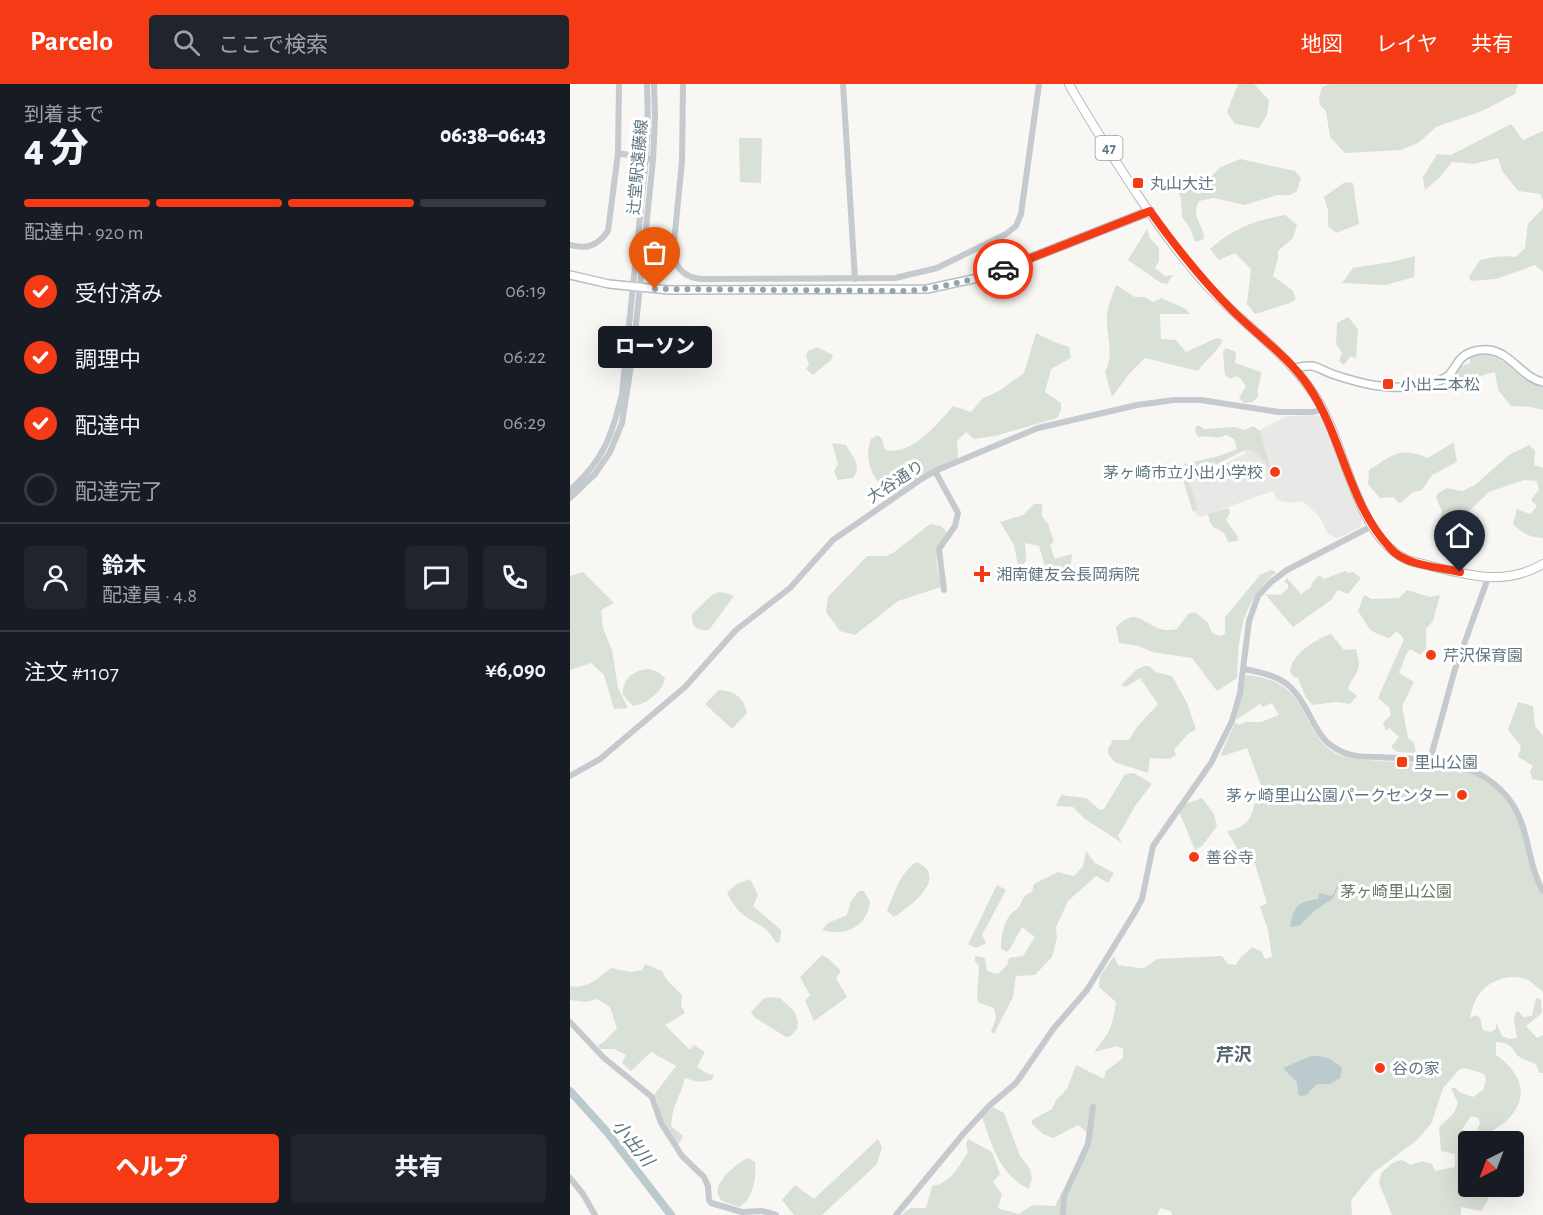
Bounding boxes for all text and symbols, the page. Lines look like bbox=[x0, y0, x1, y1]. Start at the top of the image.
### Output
search box bbox=[149, 15, 569, 69]
icon: search bbox=[170, 26, 203, 59]
text: Parcelo bbox=[30, 28, 113, 56]
text: ここで検索 bbox=[218, 34, 328, 56]
text: 地図 bbox=[1301, 34, 1343, 55]
text: レイヤ bbox=[1376, 34, 1438, 55]
text: 共有 bbox=[1471, 34, 1513, 55]
text: 到着まで bbox=[24, 105, 104, 125]
street label: 辻堂駅遠藤線 bbox=[625, 118, 650, 216]
text: 06:38–06:43 bbox=[440, 124, 546, 146]
text: 4 分 bbox=[24, 130, 89, 169]
road number: 47 bbox=[1096, 136, 1122, 160]
marker: 丸山大辻 bbox=[1131, 176, 1145, 190]
place label: 丸山大辻 bbox=[1150, 176, 1214, 192]
text: 配達中 · 920 m bbox=[24, 223, 144, 243]
pin bbox=[629, 227, 680, 289]
icon: bag bbox=[638, 236, 671, 269]
courier bbox=[973, 239, 1033, 299]
icon: car bbox=[987, 253, 1020, 286]
icon: check bbox=[24, 275, 57, 308]
text: 06:19 bbox=[505, 281, 546, 301]
text: 受付済み bbox=[75, 283, 163, 305]
callout: ローソン bbox=[598, 325, 712, 367]
text: ローソン bbox=[615, 337, 695, 357]
icon: check bbox=[24, 341, 57, 374]
text: 06:22 bbox=[503, 347, 546, 367]
text: 調理中 bbox=[75, 349, 141, 371]
marker: 小出二本松 bbox=[1381, 377, 1395, 391]
place label: 小出二本松 bbox=[1400, 377, 1480, 393]
icon: check bbox=[24, 407, 57, 440]
text: 06:29 bbox=[503, 413, 546, 433]
text: 配達中 bbox=[75, 415, 141, 437]
street label: 大谷通り bbox=[864, 457, 927, 506]
place label: 茅ヶ崎市立小出小学校 bbox=[1103, 464, 1263, 481]
marker: 茅ヶ崎市立小出小学校 bbox=[1268, 465, 1282, 479]
text: 配達完了 bbox=[75, 481, 163, 503]
pin bbox=[1434, 510, 1485, 572]
icon: home bbox=[1443, 519, 1476, 552]
button: person bbox=[24, 546, 87, 609]
button: chat bbox=[405, 546, 468, 609]
button: phone bbox=[483, 546, 546, 609]
text: 鈴木 bbox=[102, 555, 146, 577]
marker: 湘南健友会長岡病院 bbox=[973, 565, 991, 583]
place label: 湘南健友会長岡病院 bbox=[996, 566, 1140, 583]
text: 配達員 · 4.8 bbox=[102, 586, 197, 606]
place label: 芹沢保育園 bbox=[1443, 647, 1523, 664]
marker: 芹沢保育園 bbox=[1424, 648, 1438, 662]
text: ¥6,090 bbox=[485, 659, 546, 681]
text: 注文 #1107 bbox=[24, 662, 119, 684]
place label: 里山公園 bbox=[1414, 754, 1478, 771]
marker: 里山公園 bbox=[1395, 755, 1409, 769]
place label: 茅ヶ崎里山公園パークセンター bbox=[1226, 787, 1450, 804]
marker: 茅ヶ崎里山公園パークセンター bbox=[1455, 788, 1469, 802]
place label: 善谷寺 bbox=[1206, 849, 1254, 866]
marker: 善谷寺 bbox=[1187, 850, 1201, 864]
park label: 茅ヶ崎里山公園 bbox=[1340, 883, 1452, 900]
district label: 芹沢 bbox=[1216, 1045, 1252, 1065]
place label: 谷の家 bbox=[1392, 1060, 1440, 1077]
marker: 谷の家 bbox=[1373, 1061, 1387, 1075]
water label: 小出川 bbox=[608, 1116, 659, 1172]
north arrow bbox=[1458, 1131, 1524, 1197]
map controls bbox=[1458, 1131, 1524, 1197]
button: ヘルプ bbox=[24, 1134, 279, 1203]
button: 共有 bbox=[291, 1134, 546, 1203]

